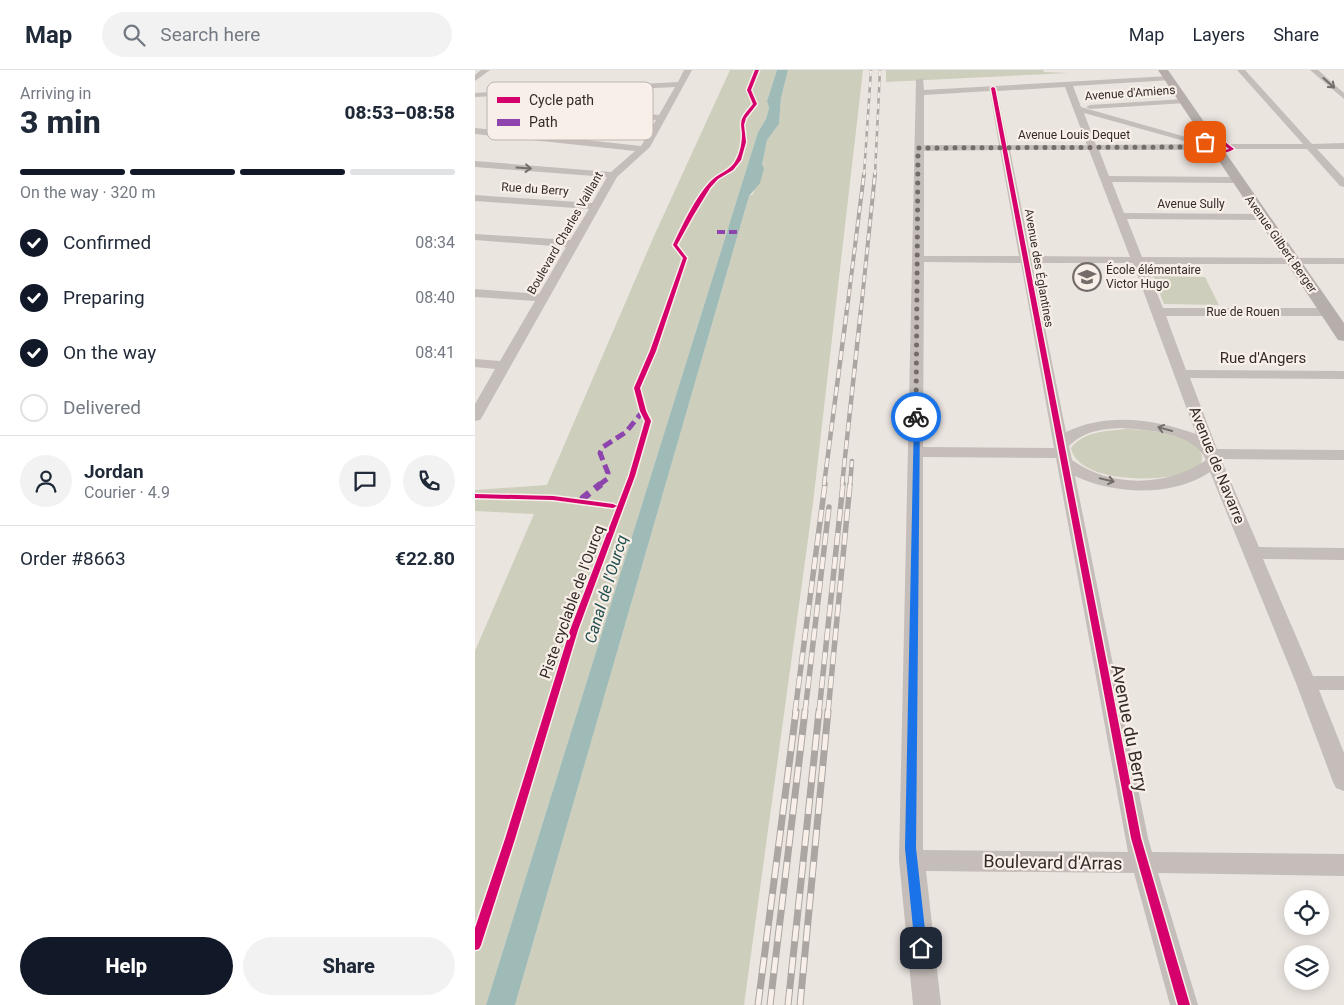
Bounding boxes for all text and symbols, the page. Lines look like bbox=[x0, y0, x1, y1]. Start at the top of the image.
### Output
search box bbox=[102, 12, 452, 57]
text: Map bbox=[25, 21, 72, 49]
icon: search bbox=[120, 21, 148, 49]
text: Search here bbox=[160, 23, 260, 46]
text: Map bbox=[1129, 24, 1164, 45]
text: Layers bbox=[1192, 24, 1245, 45]
text: Share bbox=[1273, 24, 1319, 45]
one-way arrow bbox=[1323, 78, 1336, 89]
legend bbox=[487, 82, 653, 140]
street label: Avenue d'Amiens bbox=[1084, 83, 1176, 103]
text: Arriving in bbox=[20, 84, 91, 103]
text: Cycle path bbox=[529, 92, 594, 108]
text: 08:53–08:58 bbox=[344, 101, 455, 124]
text: 3 min bbox=[20, 103, 101, 141]
text: Path bbox=[529, 114, 558, 130]
pin bbox=[1184, 121, 1226, 163]
street label: Avenue Louis Dequet bbox=[1018, 128, 1130, 142]
icon: bag bbox=[1191, 128, 1219, 156]
one-way arrow bbox=[515, 163, 531, 173]
street label: Boulevard Charles Vaillant bbox=[524, 169, 606, 297]
street label: Rue du Berry bbox=[501, 180, 569, 198]
text: On the way · 320 m bbox=[20, 183, 156, 202]
street label: Avenue Gilbert Berger bbox=[1242, 193, 1320, 295]
street label: Avenue Sully bbox=[1157, 197, 1225, 211]
street label: Avenue des Églantines bbox=[1022, 207, 1057, 328]
icon: check bbox=[20, 229, 48, 257]
text: Confirmed bbox=[63, 231, 151, 254]
text: 08:34 bbox=[415, 233, 455, 252]
school or university icon: École élémentaire Victor Hugo bbox=[1072, 262, 1102, 292]
place label: École élémentaire Victor Hugo bbox=[1106, 262, 1201, 291]
icon: check bbox=[20, 284, 48, 312]
text: Preparing bbox=[63, 286, 145, 309]
text: 08:40 bbox=[415, 288, 455, 307]
street label: Rue de Rouen bbox=[1206, 305, 1280, 319]
icon: check bbox=[20, 339, 48, 367]
text: On the way bbox=[63, 341, 156, 364]
text: 08:41 bbox=[415, 343, 455, 362]
street label: Rue d'Angers bbox=[1220, 349, 1306, 367]
courier bbox=[891, 392, 941, 442]
text: Delivered bbox=[63, 396, 141, 419]
icon: bike bbox=[902, 403, 930, 431]
street label: Avenue de Navarre bbox=[1185, 404, 1249, 526]
one-way arrow bbox=[1158, 424, 1174, 434]
button: person bbox=[20, 455, 72, 507]
button: chat bbox=[339, 455, 391, 507]
button: phone bbox=[403, 455, 455, 507]
text: Jordan bbox=[84, 460, 144, 483]
one-way arrow bbox=[1098, 476, 1114, 485]
text: Courier · 4.9 bbox=[84, 483, 170, 502]
street label: Piste cyclable de l'Ourcq bbox=[536, 523, 608, 681]
water label: Canal de l'Ourcq bbox=[581, 533, 632, 645]
text: Order #8663 bbox=[20, 547, 126, 570]
text: €22.80 bbox=[395, 547, 455, 570]
street label: Avenue du Berry bbox=[1107, 662, 1153, 794]
street label: Boulevard d'Arras bbox=[983, 850, 1123, 874]
map controls bbox=[1284, 890, 1329, 990]
button: locate bbox=[1284, 890, 1329, 935]
pin bbox=[900, 927, 942, 969]
icon: home bbox=[907, 934, 935, 962]
button: Help bbox=[20, 937, 233, 995]
button: Share bbox=[243, 937, 455, 995]
button: layers bbox=[1284, 945, 1329, 990]

